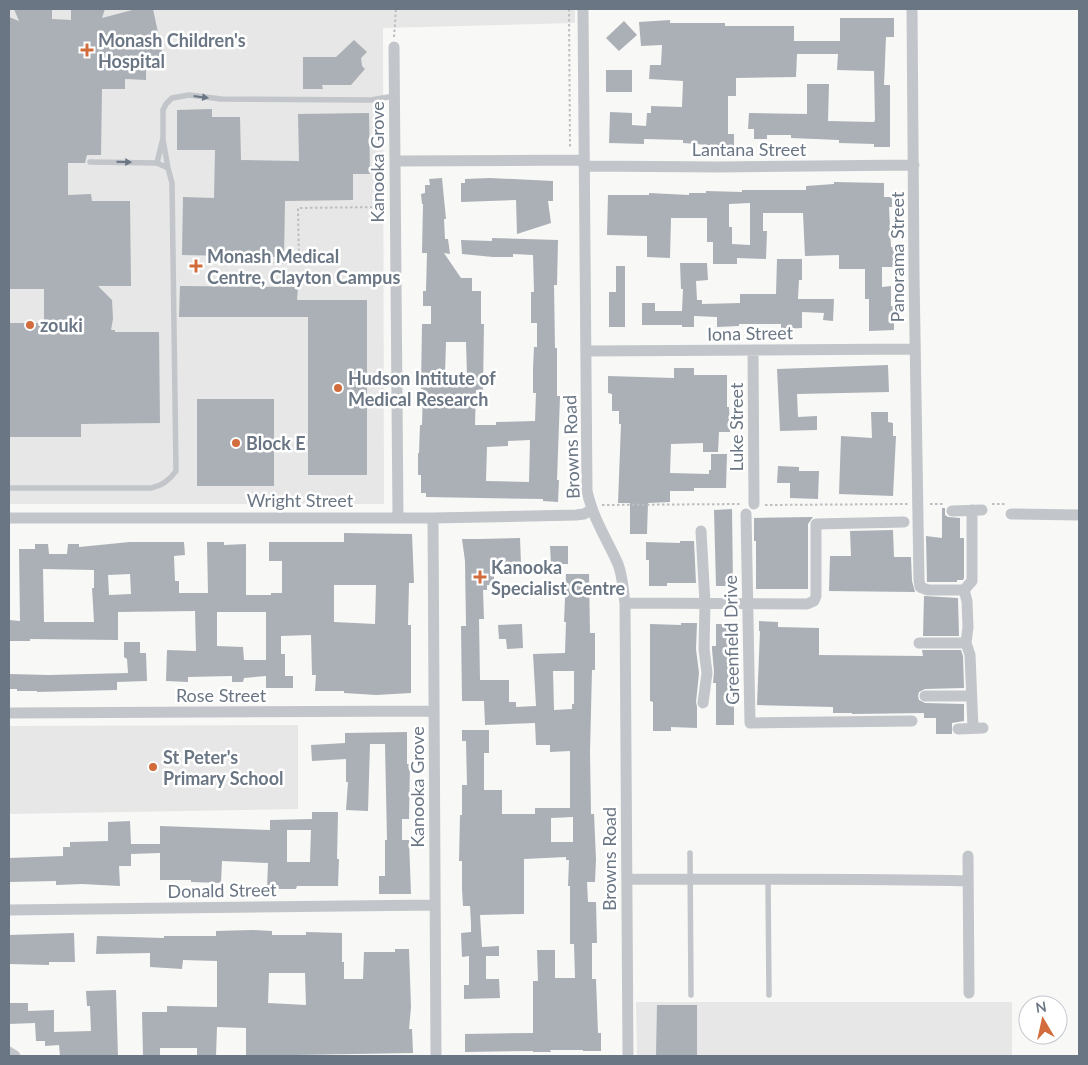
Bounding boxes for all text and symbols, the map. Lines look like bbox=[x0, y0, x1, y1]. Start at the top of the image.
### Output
place label: Monash Children's Hospital bbox=[98, 29, 246, 72]
marker: Monash Children's Hospital bbox=[80, 43, 94, 57]
one-way arrow bbox=[194, 93, 210, 101]
street label: Kanooka Grove bbox=[366, 101, 388, 223]
street label: Lantana Street bbox=[692, 138, 807, 160]
one-way arrow bbox=[116, 158, 132, 166]
street label: Panorama Street bbox=[886, 191, 908, 322]
place label: Monash Medical Centre, Clayton Campus bbox=[207, 245, 400, 288]
marker: Monash Medical Centre, Clayton Campus bbox=[189, 259, 203, 273]
place label: zouki bbox=[40, 314, 83, 336]
marker: zouki bbox=[24, 319, 36, 331]
street label: Iona Street bbox=[707, 321, 794, 345]
place label: Hudson Intitute of Medical Research bbox=[348, 367, 496, 410]
marker: Hudson Intitute of Medical Research bbox=[332, 382, 344, 394]
street label: Luke Street bbox=[725, 382, 747, 471]
street label: Browns Road bbox=[558, 395, 584, 499]
place label: Block E bbox=[246, 432, 306, 454]
marker: Block E bbox=[230, 437, 242, 449]
street label: Wright Street bbox=[247, 489, 354, 511]
place label: Kanooka Specialist Centre bbox=[491, 556, 625, 599]
marker: Kanooka Specialist Centre bbox=[473, 570, 487, 584]
street label: Greenfield Drive bbox=[719, 575, 743, 705]
street label: Rose Street bbox=[176, 684, 267, 706]
street label: Kanooka Grove bbox=[406, 726, 428, 848]
place label: St Peter's Primary School bbox=[163, 746, 283, 789]
marker: St Peter's Primary School bbox=[147, 761, 159, 773]
street label: Browns Road bbox=[598, 807, 620, 911]
street label: Donald Street bbox=[167, 878, 277, 902]
north arrow bbox=[1018, 995, 1068, 1045]
text: N bbox=[1034, 997, 1048, 1016]

